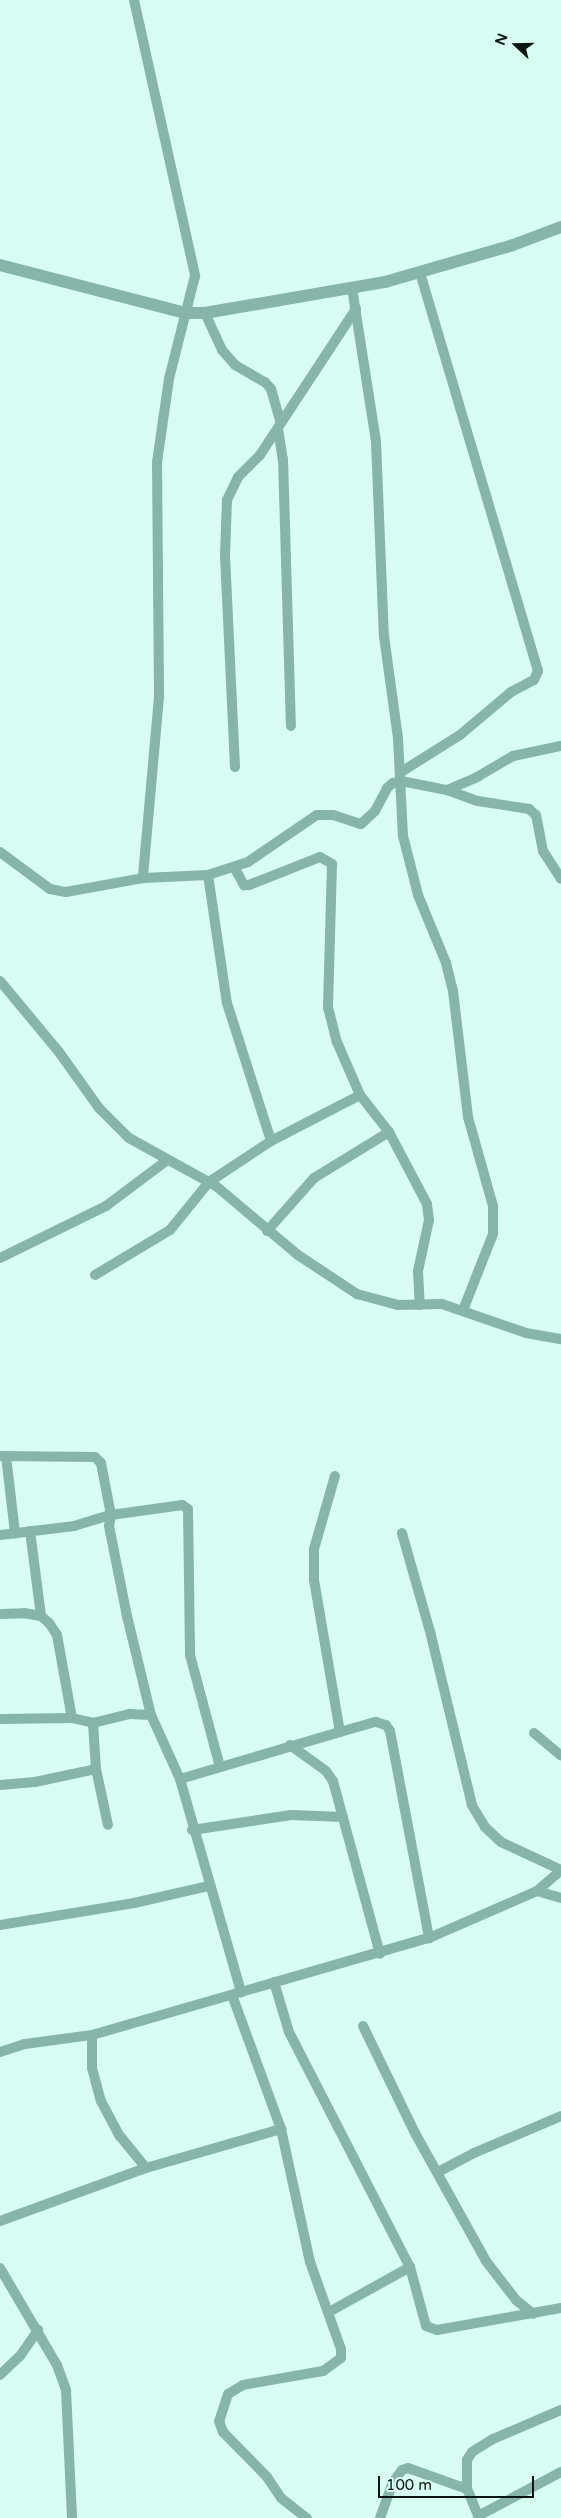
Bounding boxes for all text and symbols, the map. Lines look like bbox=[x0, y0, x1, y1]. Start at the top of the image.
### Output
north arrow bbox=[491, 20, 541, 70]
text: N bbox=[492, 31, 511, 48]
scale bar bbox=[381, 2466, 537, 2498]
text: 100 m bbox=[386, 2476, 432, 2494]

